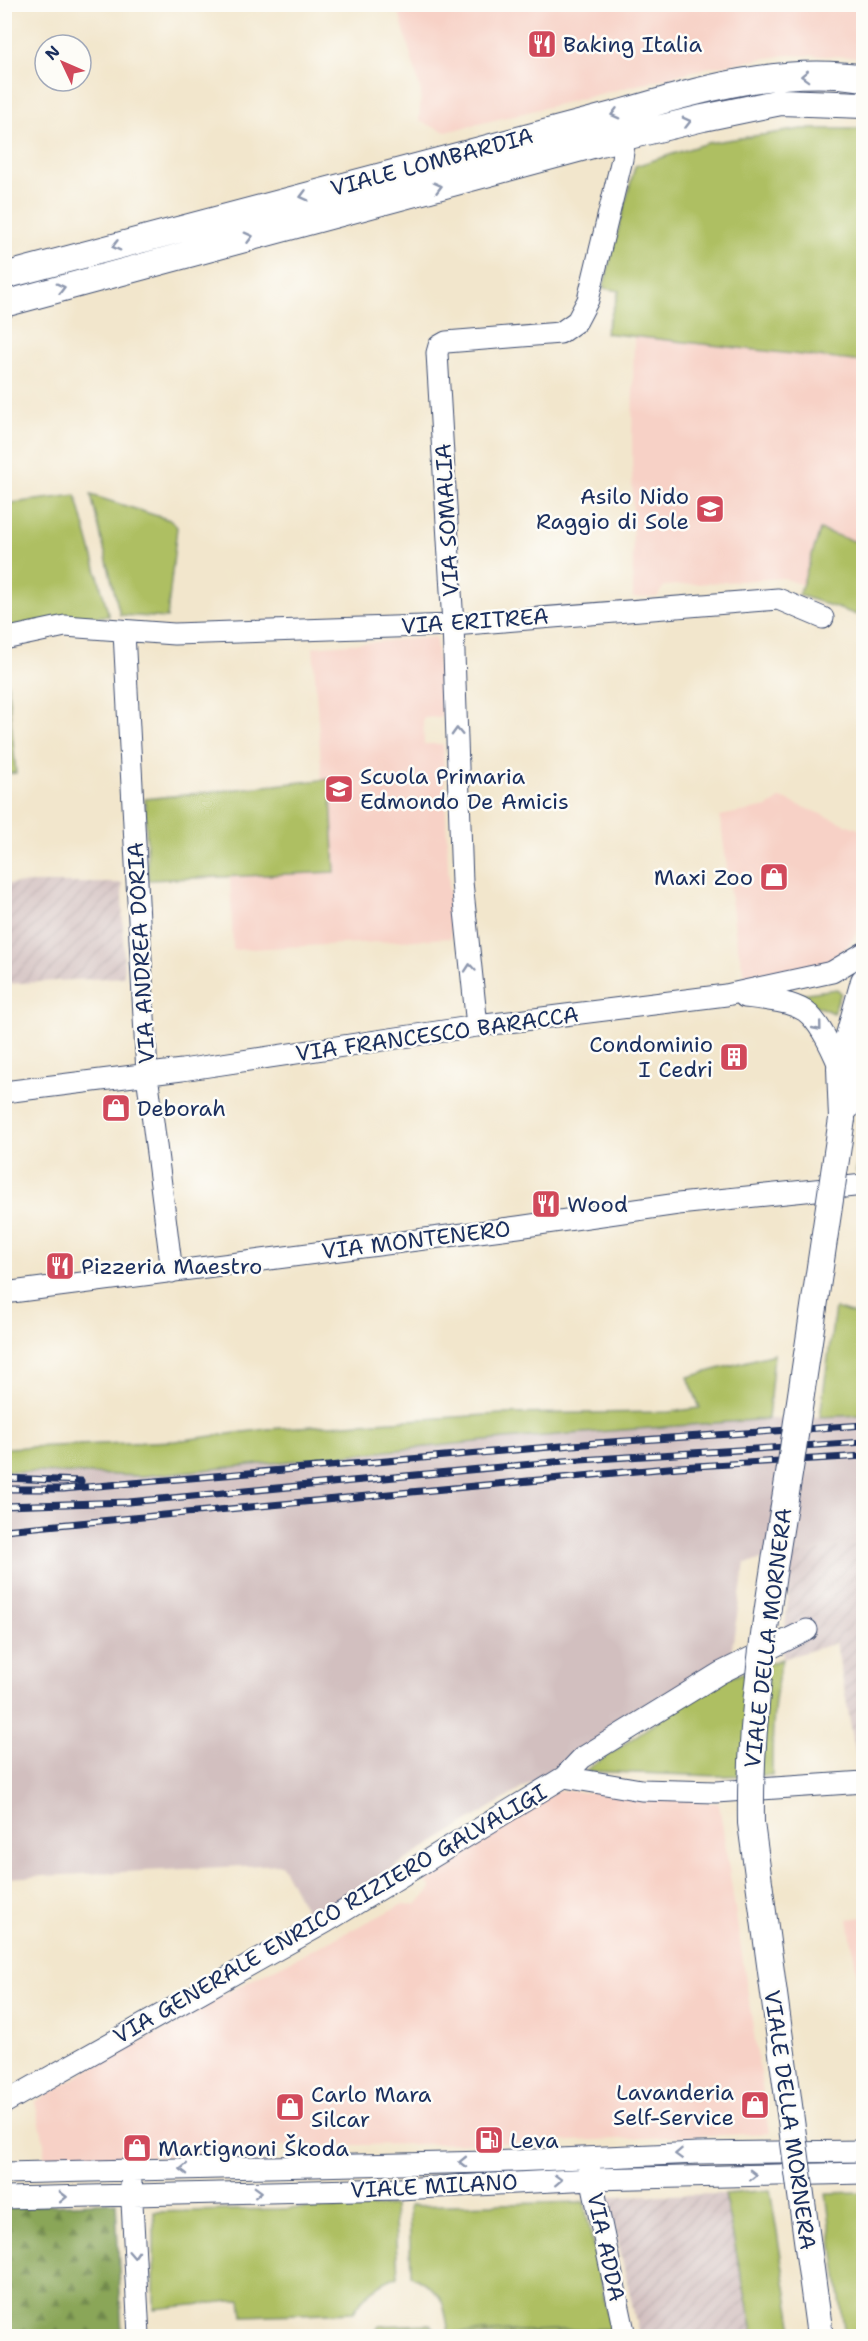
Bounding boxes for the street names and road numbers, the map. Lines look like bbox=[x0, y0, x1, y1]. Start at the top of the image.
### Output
street label: VIALE LOMBARDIA bbox=[327, 121, 537, 203]
street label: VIA SOMALIA bbox=[429, 443, 465, 597]
street label: VIA ERITREA bbox=[400, 601, 550, 641]
street label: VIA ANDREA DORIA bbox=[121, 841, 161, 1065]
street label: VIA FRANCESCO BARACCA bbox=[294, 1000, 580, 1068]
street label: VIA MONTENERO bbox=[320, 1214, 512, 1266]
street label: VIALE DELLA MORNERA bbox=[738, 1506, 798, 1770]
street label: VIA GENERALE ENRICO RIZIERO GALVALIGI bbox=[108, 1777, 552, 2051]
street label: VIALE DELLA MORNERA bbox=[757, 1988, 823, 2252]
street label: VIALE MILANO bbox=[350, 2167, 518, 2205]
street label: VIA ADDA bbox=[580, 2190, 632, 2304]

